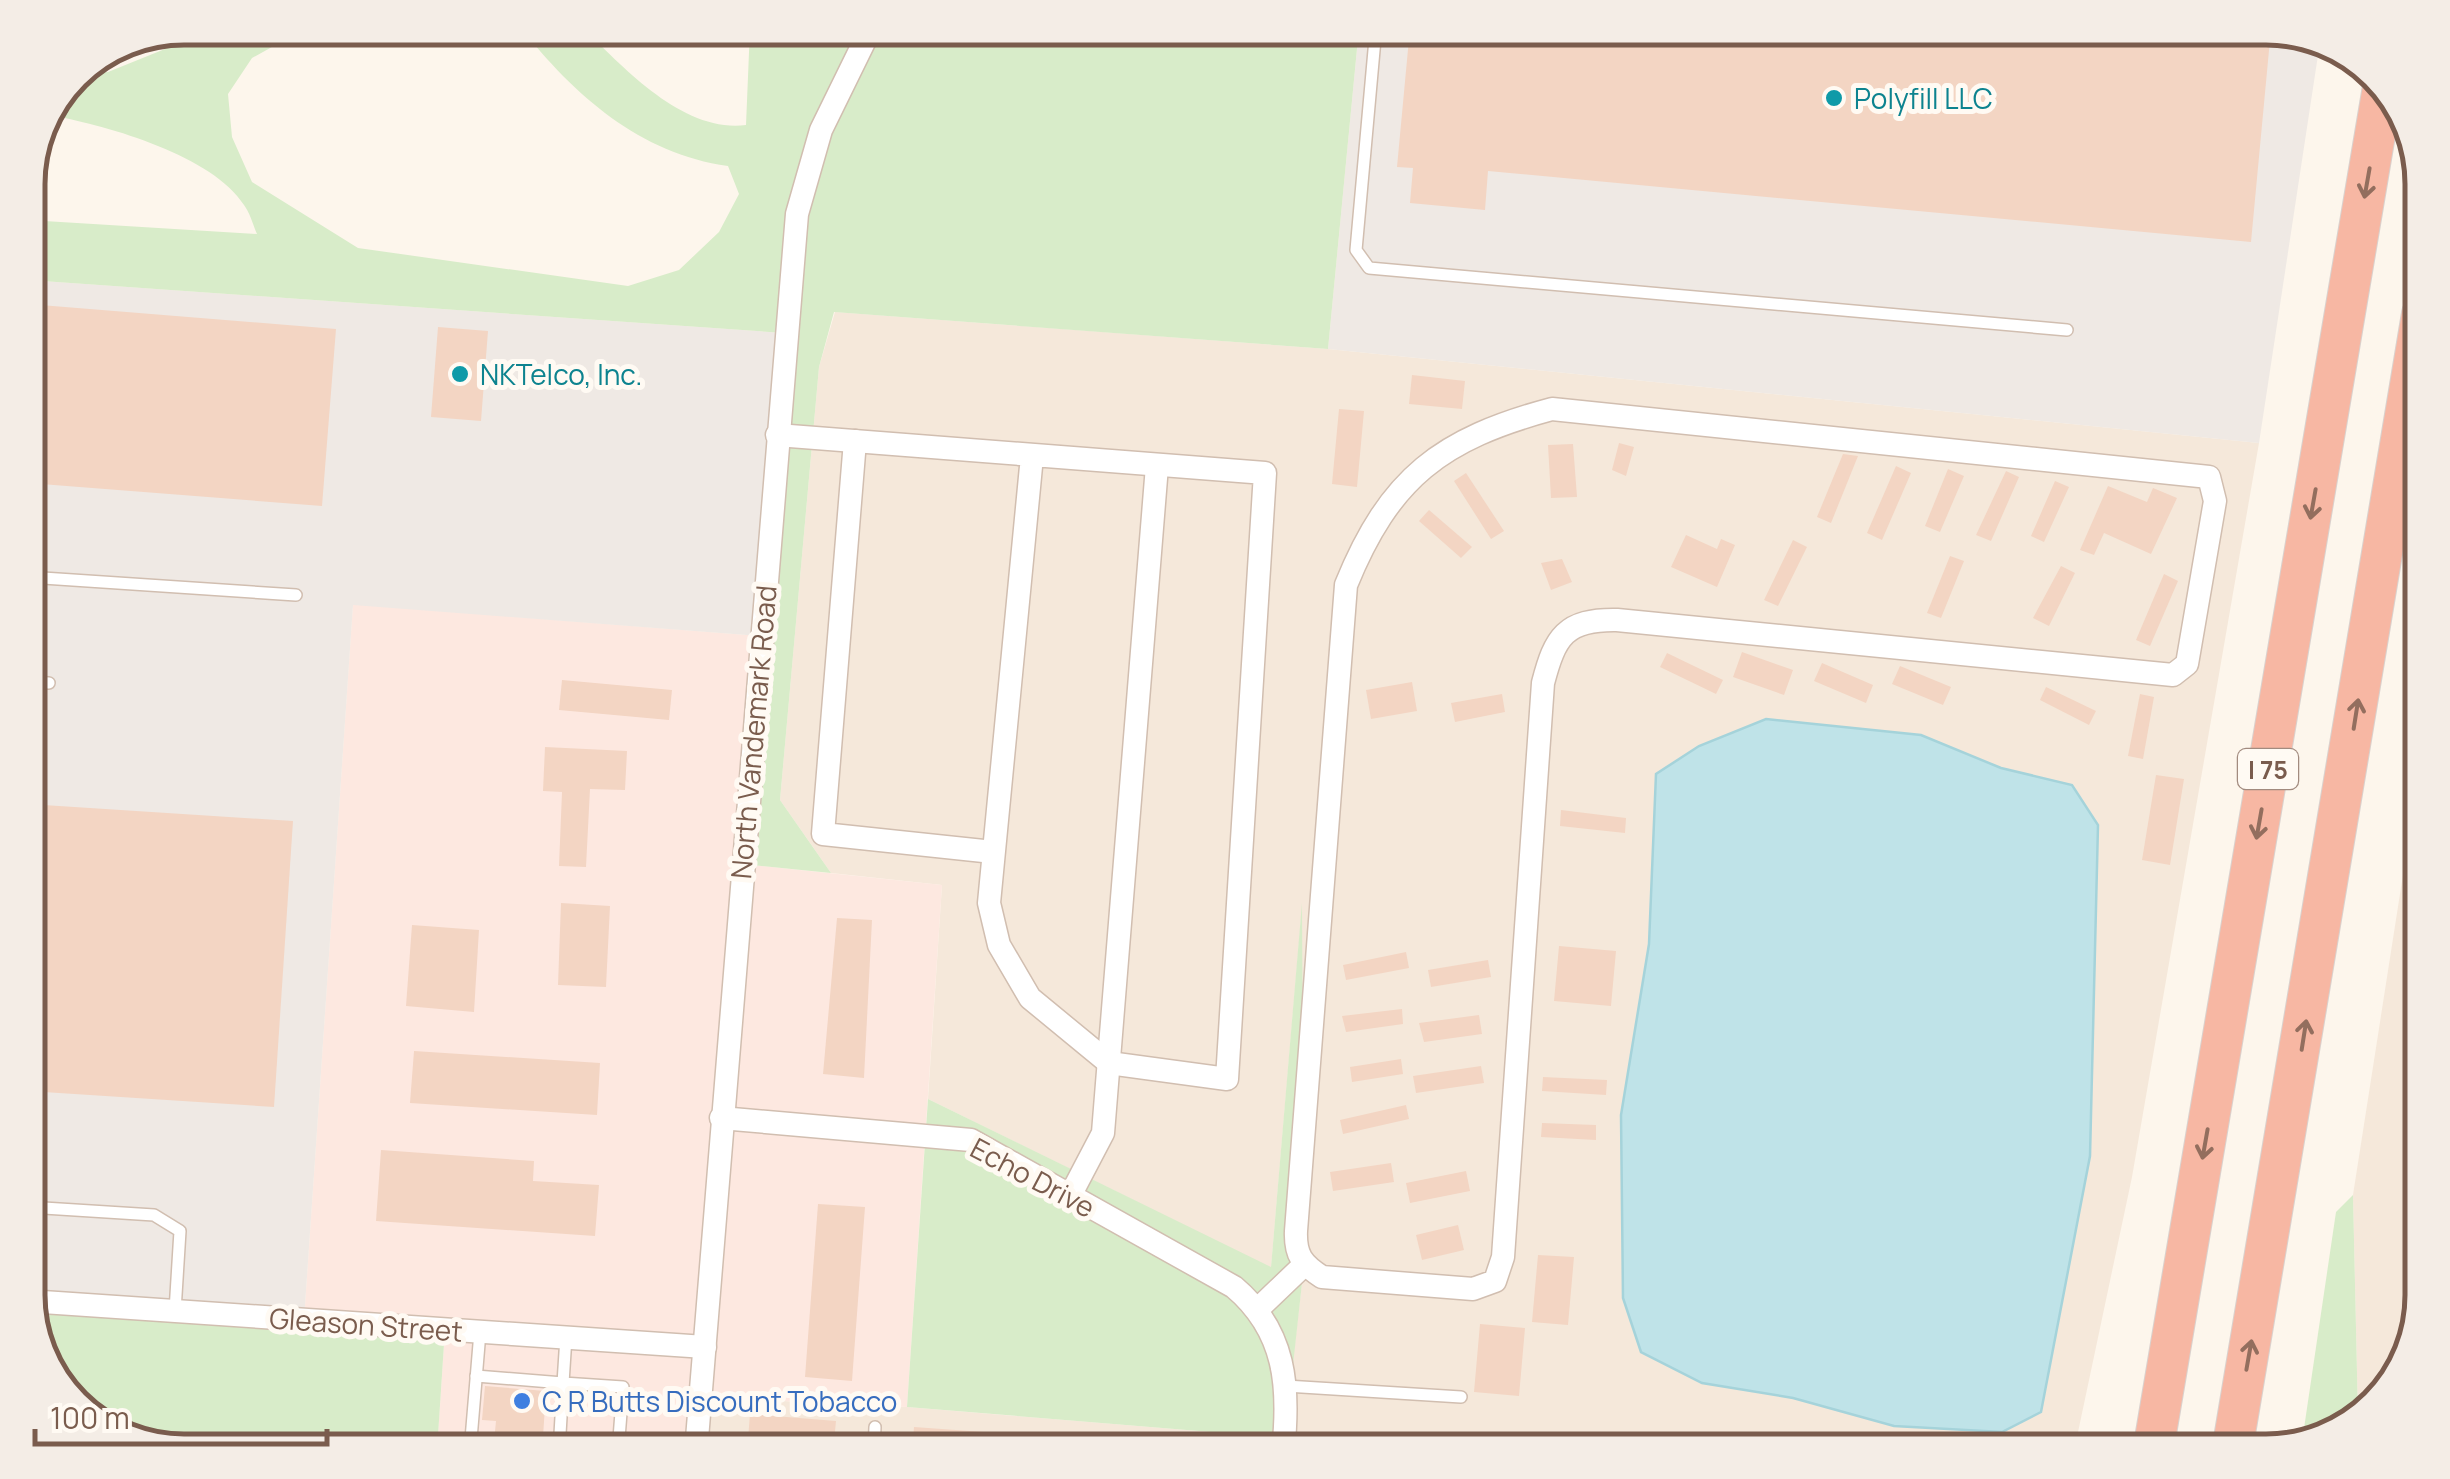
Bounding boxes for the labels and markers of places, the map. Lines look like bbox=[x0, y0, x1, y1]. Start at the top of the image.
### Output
place label: Polyfill LLC bbox=[1854, 79, 1993, 117]
marker: Polyfill LLC bbox=[1823, 87, 1845, 109]
place label: NKTelco, Inc. bbox=[480, 355, 642, 393]
marker: NKTelco, Inc. bbox=[449, 363, 471, 385]
place label: C R Butts Discount Tobacco bbox=[542, 1382, 897, 1420]
marker: C R Butts Discount Tobacco bbox=[511, 1390, 533, 1412]

